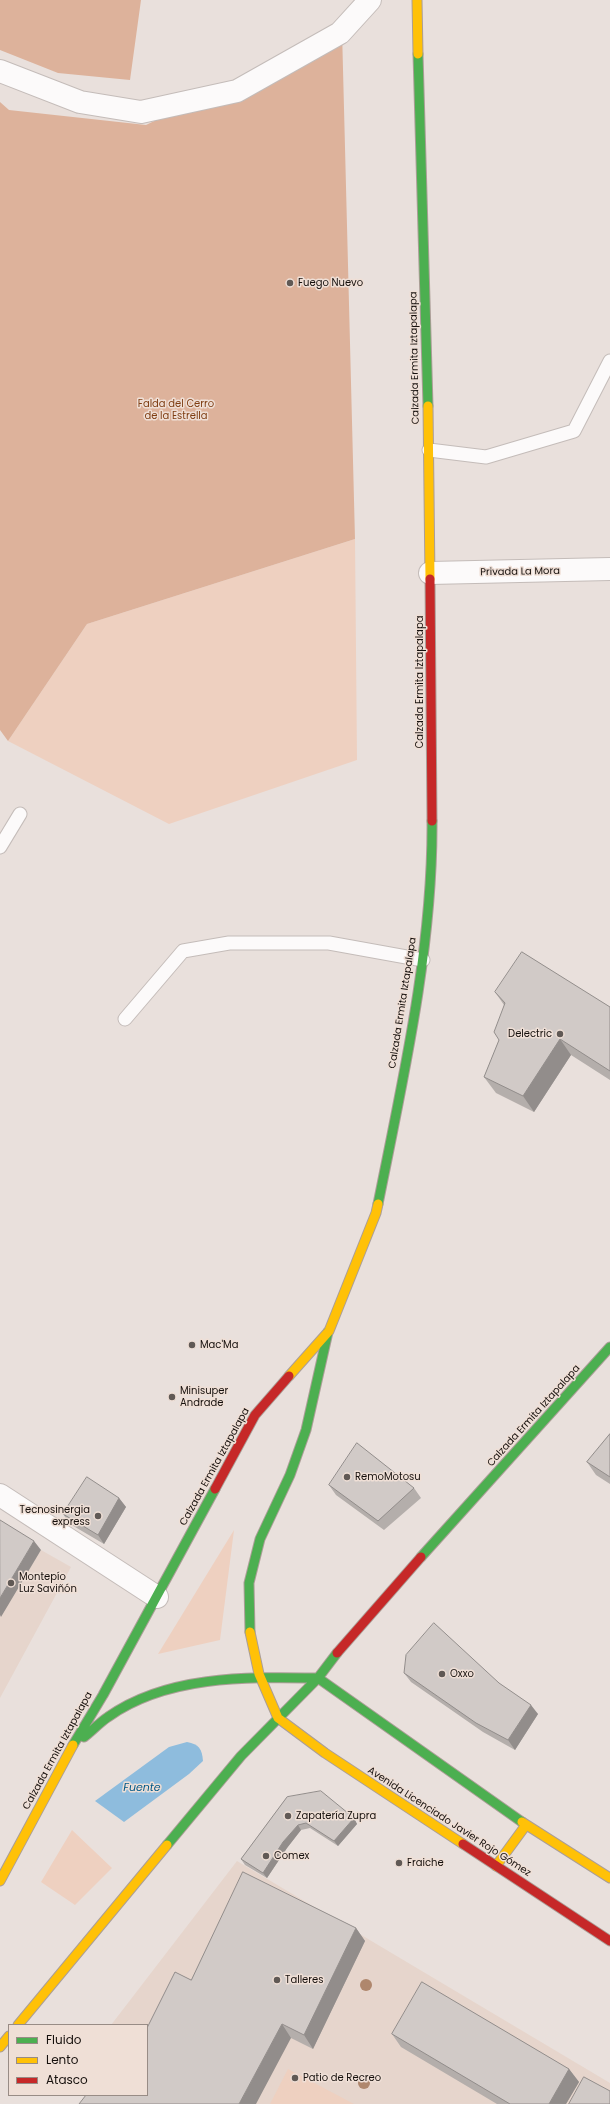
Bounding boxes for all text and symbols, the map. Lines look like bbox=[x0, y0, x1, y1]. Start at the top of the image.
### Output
place label: Fuego Nuevo bbox=[298, 277, 363, 289]
marker: Fuego Nuevo bbox=[285, 278, 295, 288]
street label: Calzada Ermita Iztapalapa bbox=[408, 292, 422, 424]
park label: Falda del Cerro de la Estrella bbox=[138, 398, 214, 422]
street label: Privada La Mora bbox=[480, 565, 560, 579]
street label: Calzada Ermita Iztapalapa bbox=[414, 616, 426, 748]
street label: Calzada Ermita Iztapalapa bbox=[387, 936, 419, 1070]
place label: Delectric bbox=[508, 1028, 552, 1040]
marker: Delectric bbox=[555, 1029, 565, 1039]
place label: Mac'Ma bbox=[200, 1339, 238, 1351]
marker: Mac'Ma bbox=[187, 1340, 197, 1350]
street label: Calzada Ermita Iztapalapa bbox=[485, 1363, 583, 1469]
place label: Minisuper Andrade bbox=[180, 1385, 228, 1408]
marker: Minisuper Andrade bbox=[167, 1392, 177, 1402]
street label: Calzada Ermita Iztapalapa bbox=[178, 1406, 252, 1528]
place label: RemoMotosu bbox=[355, 1471, 421, 1483]
marker: RemoMotosu bbox=[342, 1472, 352, 1482]
place label: Tecnosinergia express bbox=[20, 1504, 90, 1528]
marker: Tecnosinergia express bbox=[93, 1511, 103, 1521]
place label: Montepío Luz Saviñón bbox=[19, 1571, 77, 1594]
marker: Montepío Luz Saviñón bbox=[6, 1578, 16, 1588]
place label: Oxxo bbox=[450, 1668, 474, 1680]
marker: Oxxo bbox=[437, 1669, 447, 1679]
street label: Calzada Ermita Iztapalapa bbox=[21, 1690, 95, 1812]
street label: Avenida Licenciado Javier Rojo Gómez bbox=[365, 1765, 533, 1879]
water label: Fuente bbox=[123, 1781, 161, 1795]
place label: Zapatería Zupra bbox=[296, 1810, 376, 1822]
marker: Zapatería Zupra bbox=[283, 1811, 293, 1821]
place label: Comex bbox=[274, 1850, 309, 1862]
marker: Comex bbox=[261, 1851, 271, 1861]
place label: Fraiche bbox=[407, 1857, 444, 1869]
marker: Fraiche bbox=[394, 1858, 404, 1868]
place label: Talleres bbox=[285, 1974, 323, 1986]
marker: Talleres bbox=[272, 1975, 282, 1985]
legend bbox=[8, 2024, 148, 2096]
text: Fluido bbox=[46, 2031, 81, 2048]
text: Lento bbox=[46, 2051, 78, 2068]
text: Atasco bbox=[46, 2071, 88, 2088]
place label: Patio de Recreo bbox=[303, 2072, 381, 2084]
marker: Patio de Recreo bbox=[290, 2073, 300, 2083]

